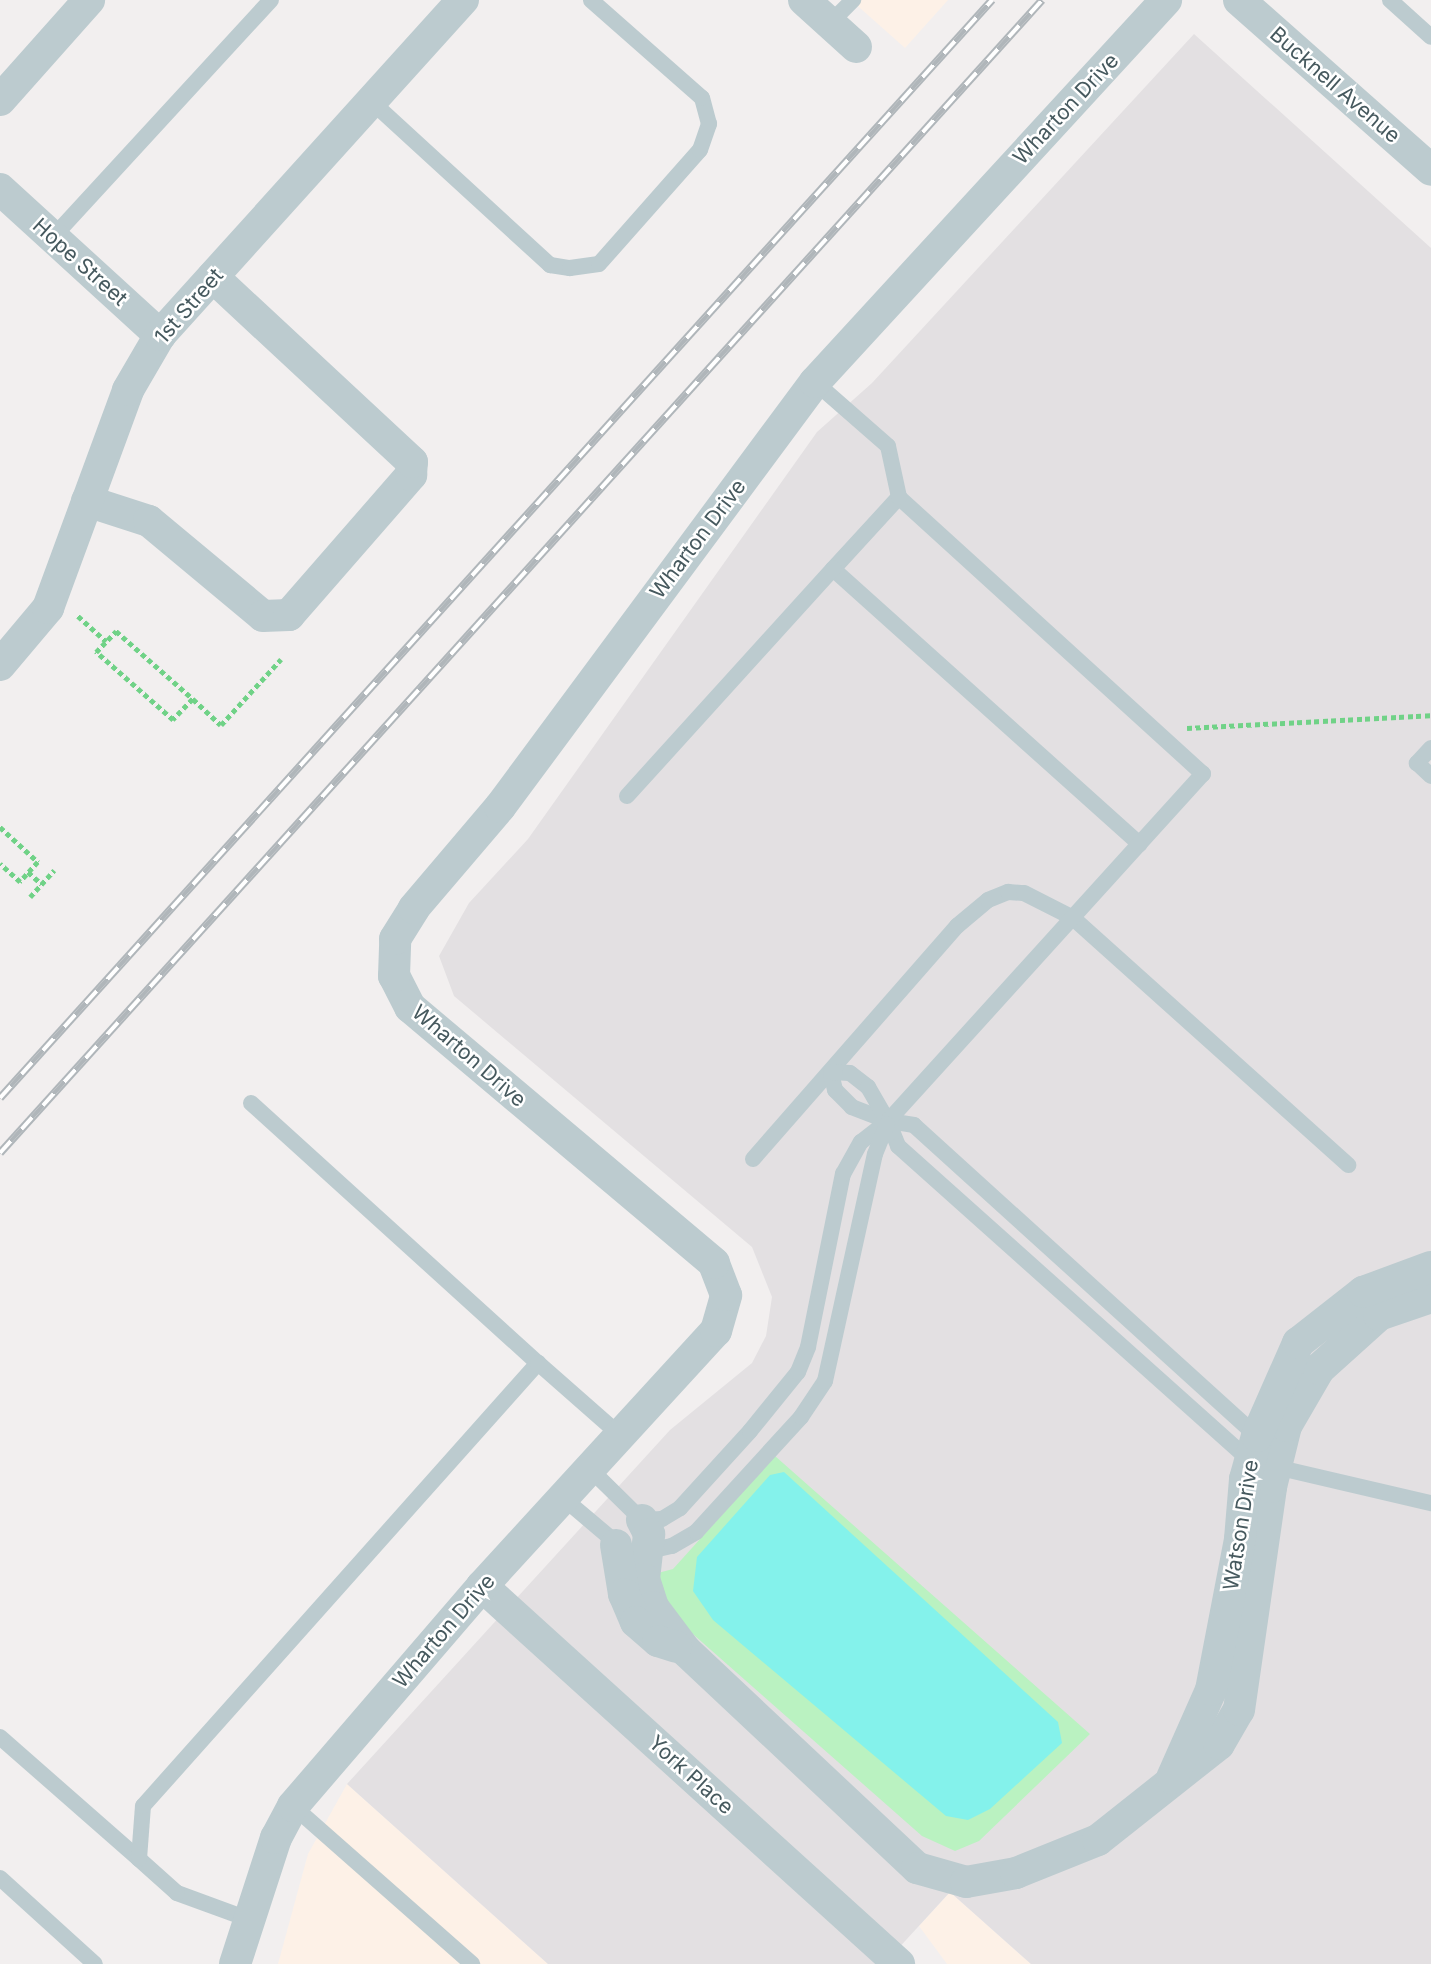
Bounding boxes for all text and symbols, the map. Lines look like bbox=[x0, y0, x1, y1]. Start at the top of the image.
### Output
street label: Bucknell Avenue bbox=[1265, 22, 1405, 148]
street label: Wharton Drive bbox=[1008, 48, 1124, 170]
street label: Hope Street bbox=[28, 213, 132, 311]
street label: 1st Street bbox=[149, 263, 229, 349]
street label: Wharton Drive bbox=[645, 474, 751, 604]
street label: Wharton Drive bbox=[407, 1000, 531, 1112]
street label: Watson Drive bbox=[1218, 1458, 1264, 1592]
street label: Wharton Drive bbox=[388, 1569, 500, 1693]
street label: York Place bbox=[643, 1730, 739, 1820]

